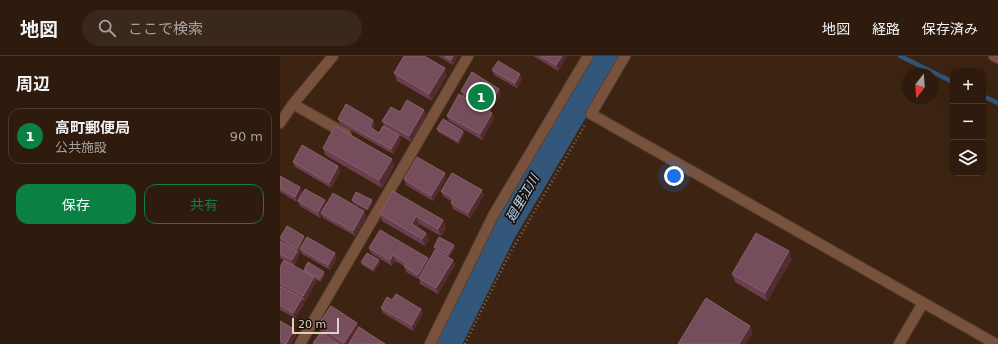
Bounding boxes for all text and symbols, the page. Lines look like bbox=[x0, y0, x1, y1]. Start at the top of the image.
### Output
search box bbox=[82, 10, 362, 46]
icon: search bbox=[96, 17, 118, 39]
text: 地図 bbox=[20, 18, 58, 40]
text: ここで検索 bbox=[128, 20, 203, 38]
text: 地図 bbox=[822, 21, 850, 37]
text: 経路 bbox=[872, 21, 900, 37]
text: 保存済み bbox=[922, 21, 978, 37]
north arrow bbox=[902, 68, 938, 104]
map controls bbox=[950, 68, 986, 176]
button: + bbox=[950, 68, 986, 104]
text: 周辺 bbox=[16, 74, 50, 94]
pin: 1 bbox=[468, 82, 494, 112]
button: − bbox=[950, 104, 986, 140]
text: 高町郵便局 bbox=[55, 119, 130, 137]
text: 1 bbox=[25, 129, 35, 144]
text: 90 m bbox=[230, 129, 263, 144]
text: 公共施設 bbox=[55, 140, 107, 155]
button: layers bbox=[950, 140, 986, 176]
your location bbox=[664, 166, 684, 186]
water label: 廻里江川 bbox=[503, 170, 543, 225]
button: 保存 bbox=[16, 184, 136, 224]
button: 共有 bbox=[144, 184, 264, 224]
scale bar bbox=[292, 316, 339, 335]
text: 20 m bbox=[298, 318, 326, 331]

